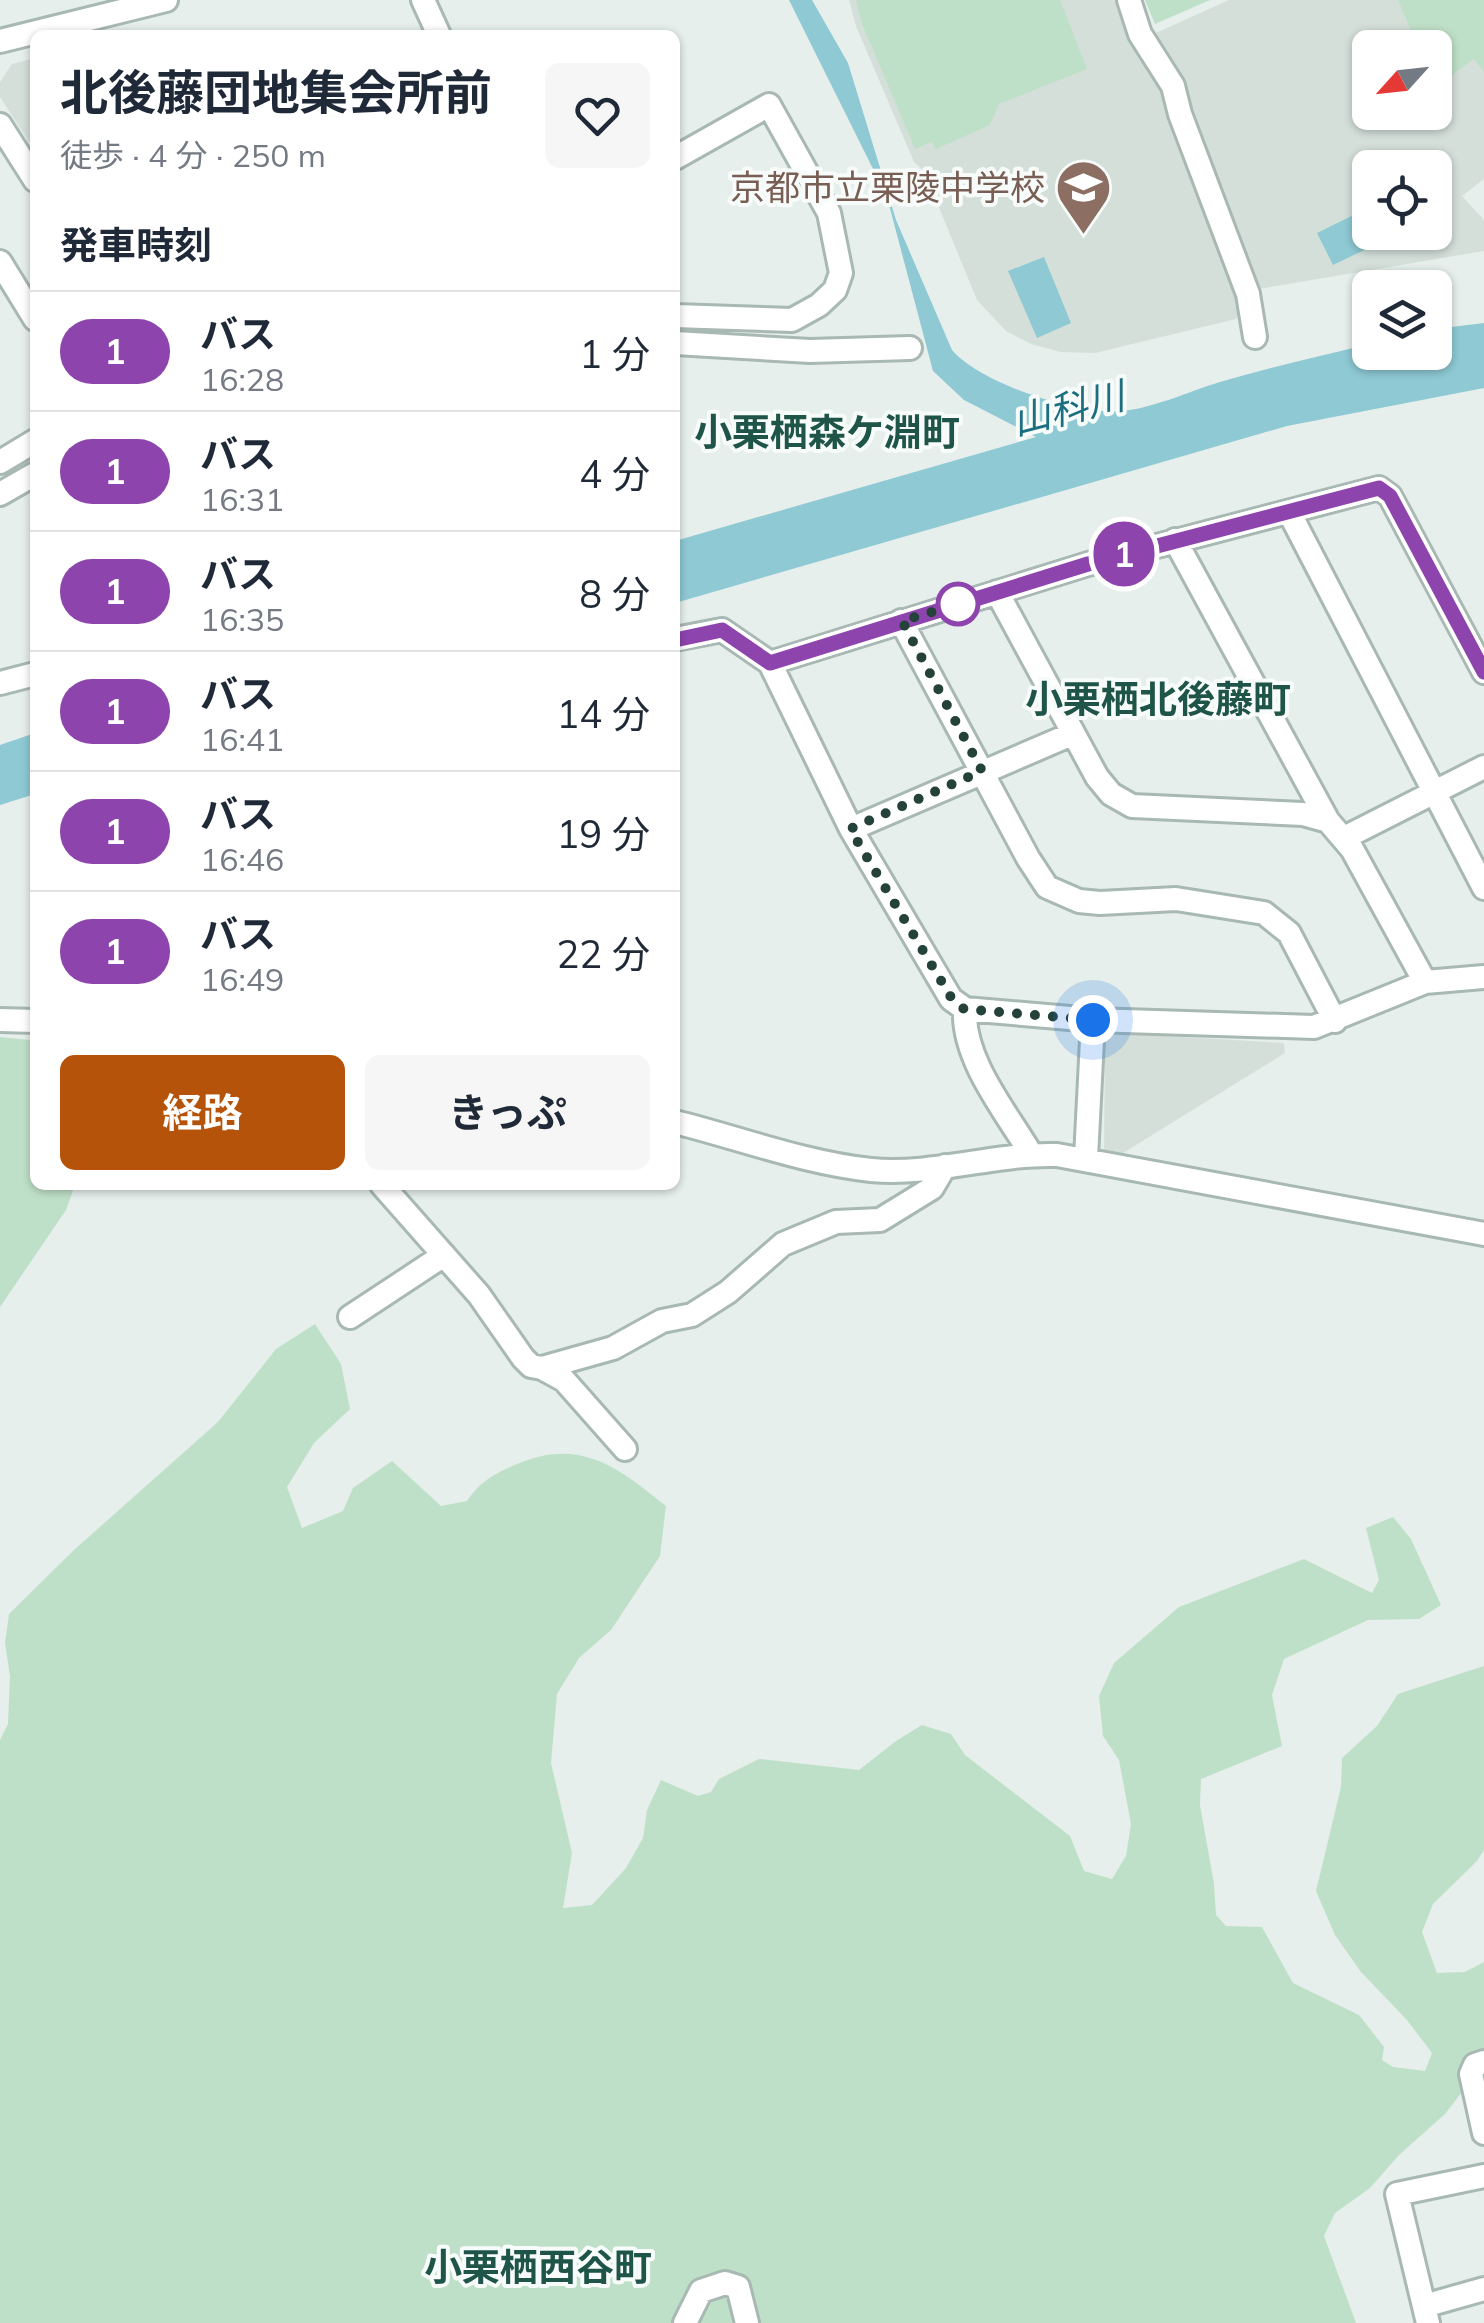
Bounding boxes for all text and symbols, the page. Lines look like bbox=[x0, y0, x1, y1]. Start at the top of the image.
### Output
north arrow bbox=[1352, 30, 1452, 130]
map controls bbox=[1352, 30, 1452, 370]
text: 北後藤団地集会所前 bbox=[60, 62, 492, 122]
button: heart bbox=[545, 63, 650, 168]
text: 徒歩 · 4 分 · 250 m bbox=[60, 135, 326, 175]
button: locate bbox=[1352, 150, 1452, 250]
school or university icon: 京都市立栗陵中学校 bbox=[1054, 157, 1114, 236]
place label: 京都市立栗陵中学校 bbox=[730, 165, 1045, 209]
text: 発車時刻 bbox=[60, 221, 212, 269]
button: layers bbox=[1352, 270, 1452, 370]
text: バス bbox=[200, 310, 276, 358]
text: 1 bbox=[104, 329, 126, 373]
text: 1 分 bbox=[579, 330, 650, 378]
text: 16:28 bbox=[200, 359, 284, 399]
water label: 山科川 bbox=[1007, 370, 1133, 445]
district label: 小栗栖森ケ淵町 bbox=[694, 408, 960, 456]
text: バス bbox=[200, 430, 276, 478]
text: 1 bbox=[104, 449, 126, 493]
text: 4 分 bbox=[579, 450, 650, 498]
text: 16:31 bbox=[200, 479, 284, 519]
line badge: 1 bbox=[1092, 522, 1156, 586]
text: 1 bbox=[1113, 532, 1135, 576]
text: バス bbox=[200, 550, 276, 598]
text: 1 bbox=[104, 569, 126, 613]
text: 8 分 bbox=[579, 570, 650, 618]
unlabelled marker bbox=[937, 583, 979, 625]
text: 16:35 bbox=[200, 599, 284, 639]
text: バス bbox=[200, 670, 276, 718]
district label: 小栗栖北後藤町 bbox=[1025, 675, 1291, 723]
text: 1 bbox=[104, 689, 126, 733]
text: 14 分 bbox=[556, 690, 650, 738]
text: 16:41 bbox=[200, 719, 284, 759]
text: バス bbox=[200, 790, 276, 838]
text: 1 bbox=[104, 809, 126, 853]
text: 19 分 bbox=[556, 810, 650, 858]
text: 16:46 bbox=[200, 839, 284, 879]
text: バス bbox=[200, 910, 276, 958]
text: 1 bbox=[104, 929, 126, 973]
text: 22 分 bbox=[556, 930, 650, 978]
text: 16:49 bbox=[200, 959, 284, 999]
your location bbox=[1068, 995, 1118, 1045]
button: 経路 bbox=[60, 1055, 345, 1170]
button: きっぷ bbox=[365, 1055, 650, 1170]
district label: 小栗栖西谷町 bbox=[424, 2243, 652, 2291]

